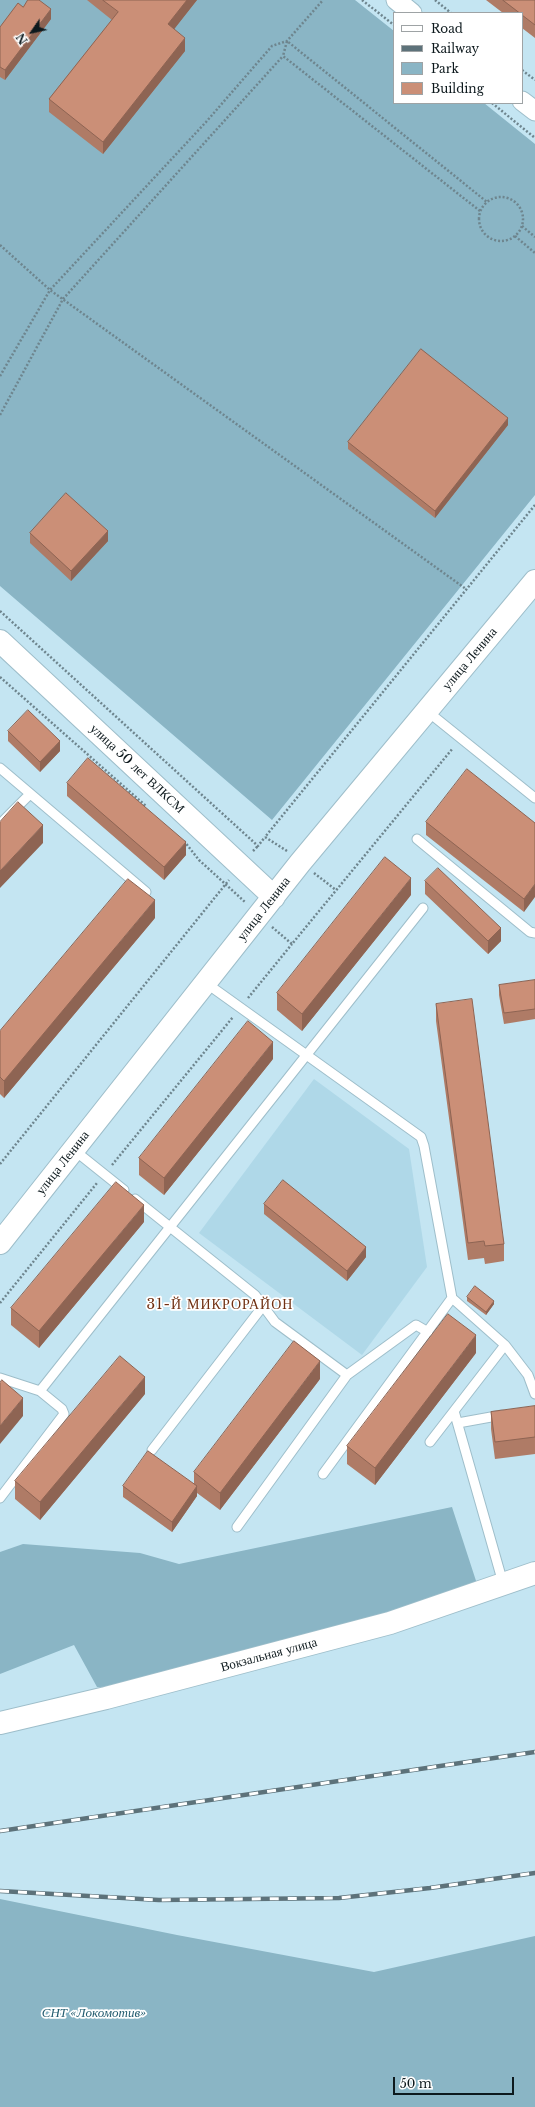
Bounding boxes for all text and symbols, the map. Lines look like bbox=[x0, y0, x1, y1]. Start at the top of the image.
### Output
north arrow bbox=[12, 12, 52, 52]
legend bbox=[393, 12, 523, 104]
text: Road bbox=[431, 21, 463, 36]
text: N bbox=[13, 31, 31, 47]
text: Railway bbox=[431, 41, 479, 56]
text: Park bbox=[431, 61, 459, 76]
text: Building bbox=[431, 81, 484, 96]
street label: улица Ленина bbox=[439, 625, 501, 693]
street label: улица 50 лет ВЛКСМ bbox=[87, 721, 187, 817]
street label: улица Ленина bbox=[234, 874, 294, 944]
street label: улица Ленина bbox=[33, 1128, 93, 1198]
district label: 31-Й МИКРОРАЙОН bbox=[147, 1297, 293, 1313]
street label: Вокзальная улица bbox=[219, 1635, 319, 1675]
park label: СНТ «Локомотив» bbox=[42, 2005, 146, 2021]
scale bar bbox=[395, 2069, 516, 2095]
text: 50 m bbox=[400, 2076, 432, 2091]

